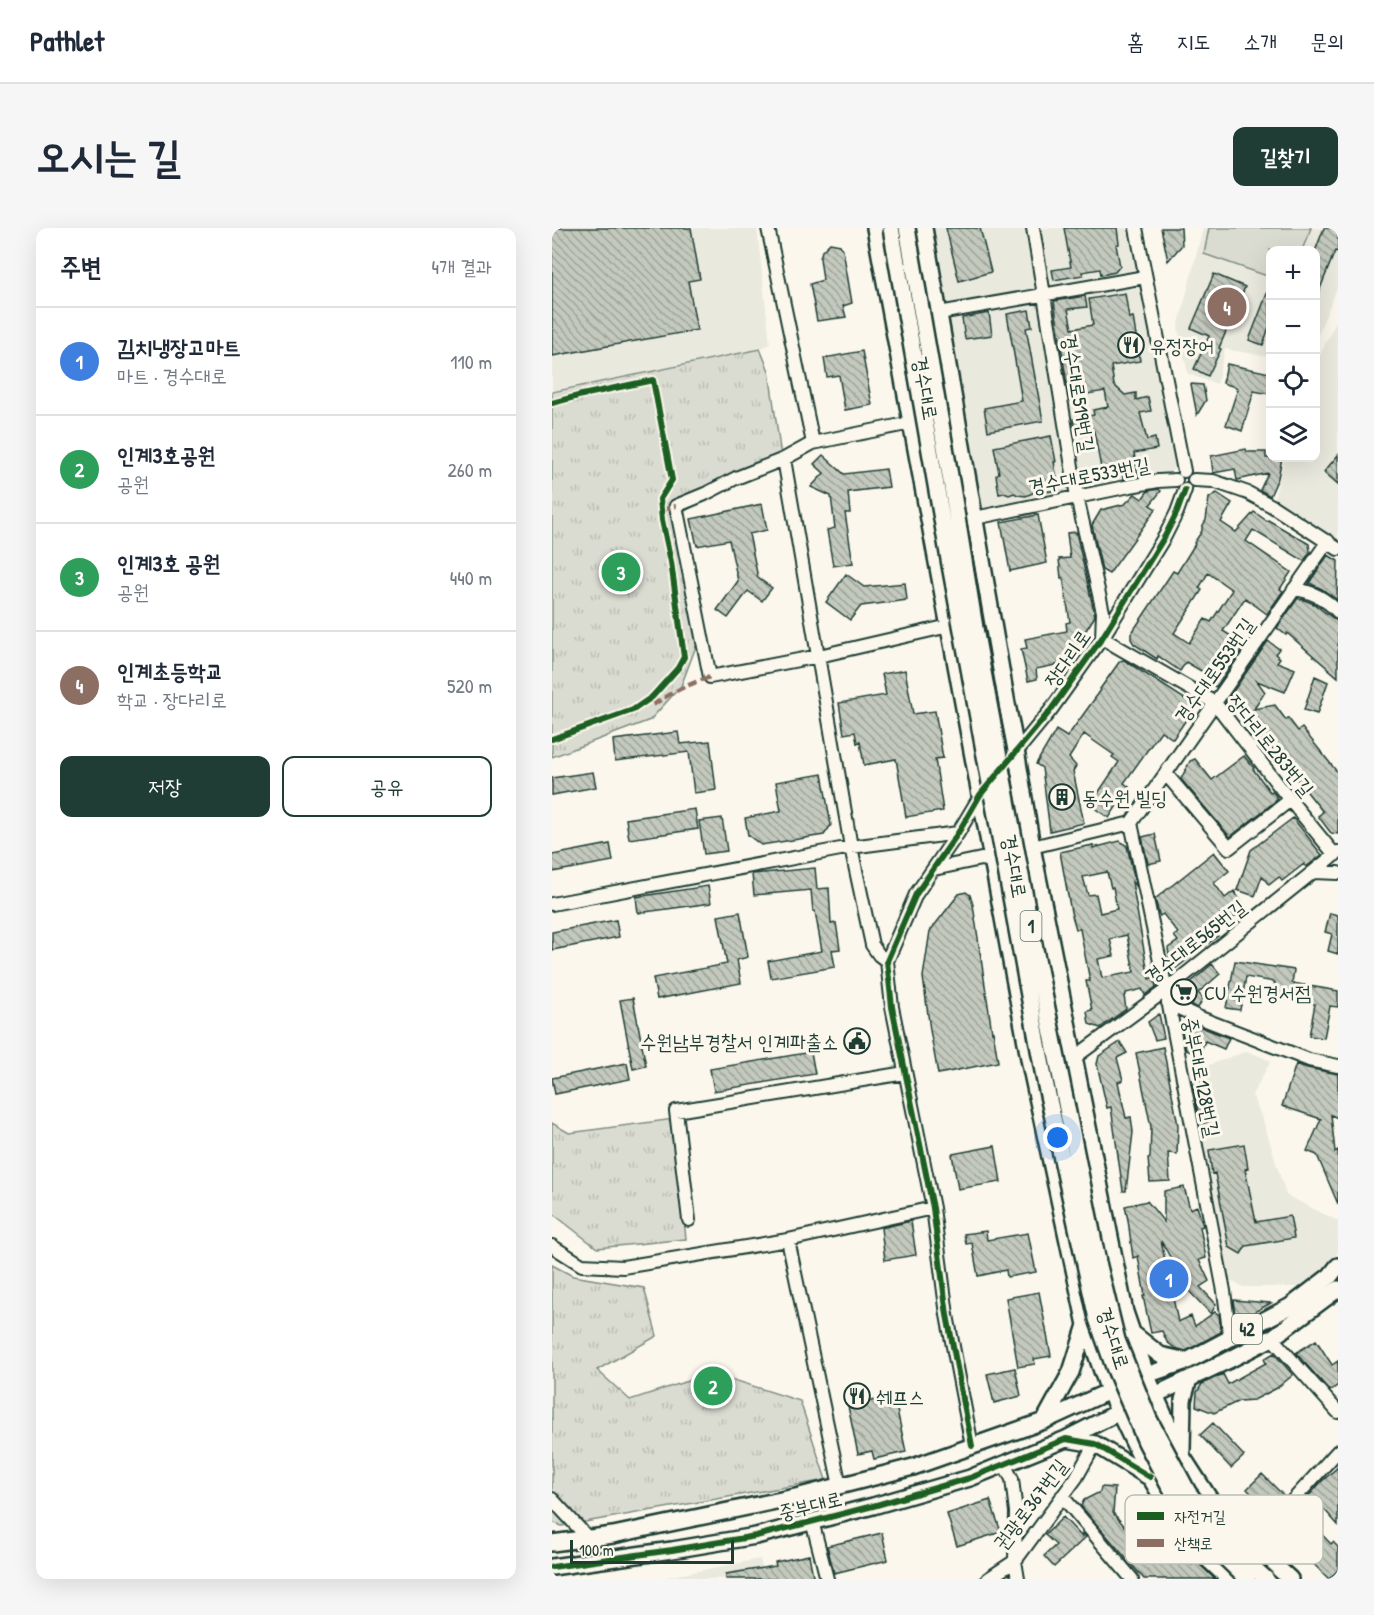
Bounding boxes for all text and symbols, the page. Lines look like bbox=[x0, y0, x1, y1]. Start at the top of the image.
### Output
text: Pathlet bbox=[30, 22, 104, 60]
text: 홈 bbox=[1127, 27, 1144, 56]
text: 지도 bbox=[1177, 27, 1210, 56]
text: 소개 bbox=[1243, 27, 1277, 56]
text: 문의 bbox=[1310, 27, 1344, 56]
text: 오시는 길 bbox=[36, 127, 181, 184]
button: 길찾기 bbox=[1233, 127, 1338, 186]
map controls bbox=[1266, 246, 1320, 462]
button: + bbox=[1266, 246, 1320, 300]
text: 주변 bbox=[60, 249, 102, 284]
text: 4개 결과 bbox=[432, 253, 492, 280]
pin: 4 bbox=[1208, 284, 1246, 329]
button: − bbox=[1266, 300, 1320, 354]
restaurant icon: 유정장어 bbox=[1116, 330, 1146, 360]
text: 김치냉장고마트 bbox=[117, 332, 241, 362]
street label: 경수대로519번길 bbox=[1056, 332, 1102, 454]
place label: 유정장어 bbox=[1150, 332, 1214, 359]
text: 1 bbox=[76, 348, 83, 375]
text: 110 m bbox=[450, 348, 492, 375]
street label: 경수대로 bbox=[907, 354, 945, 422]
button: locate bbox=[1266, 354, 1320, 408]
text: 마트 · 경수대로 bbox=[117, 362, 227, 389]
button: layers bbox=[1266, 408, 1320, 462]
text: 인계3호공원 bbox=[117, 440, 215, 470]
street label: 경수대로533번길 bbox=[1026, 450, 1152, 500]
text: 2 bbox=[75, 456, 84, 483]
text: 260 m bbox=[448, 456, 492, 483]
text: 공원 bbox=[117, 470, 149, 497]
text: 인계3호 공원 bbox=[117, 548, 220, 578]
pin: 3 bbox=[602, 550, 640, 594]
text: 3 bbox=[75, 564, 84, 591]
text: 440 m bbox=[450, 564, 492, 591]
text: 공원 bbox=[117, 578, 149, 605]
street label: 경수대로553번길 bbox=[1168, 612, 1260, 728]
street label: 장다리로 bbox=[1037, 624, 1097, 692]
text: 인계초등학교 bbox=[117, 656, 223, 686]
text: 4 bbox=[76, 672, 83, 699]
text: 520 m bbox=[447, 672, 492, 699]
text: 학교 · 장다리로 bbox=[117, 686, 227, 713]
street label: 장다리로283번길 bbox=[1222, 688, 1320, 802]
button: 저장 bbox=[60, 756, 270, 817]
button: 공유 bbox=[282, 756, 492, 817]
building icon: 동수원 빌딩 bbox=[1047, 782, 1077, 812]
place label: 동수원 빌딩 bbox=[1082, 784, 1167, 811]
street label: 경수대로 bbox=[996, 832, 1034, 900]
street label: 경수대로565번길 bbox=[1139, 893, 1251, 989]
road number: 1 bbox=[1020, 911, 1042, 941]
supermarket icon: CU 수원경서점 bbox=[1169, 977, 1199, 1007]
place label: CU 수원경서점 bbox=[1204, 979, 1311, 1006]
street label: 중부대로128번길 bbox=[1177, 1015, 1227, 1139]
public building icon: 수원남부경찰서 인계파출소 bbox=[842, 1026, 872, 1056]
place label: 수원남부경찰서 인계파출소 bbox=[640, 1028, 838, 1055]
your location bbox=[1043, 1123, 1072, 1152]
pin: 1 bbox=[1150, 1256, 1188, 1302]
street label: 경수대로 bbox=[1091, 1303, 1137, 1373]
road number: 42 bbox=[1232, 1314, 1262, 1344]
pin: 2 bbox=[694, 1364, 732, 1408]
restaurant icon: 쉐프스 bbox=[842, 1381, 872, 1411]
place label: 쉐프스 bbox=[876, 1383, 924, 1410]
street label: 권광로367번길 bbox=[987, 1453, 1073, 1555]
street label: 중부대로 bbox=[776, 1484, 844, 1526]
legend bbox=[1125, 1495, 1323, 1564]
text: 자전거길 bbox=[1174, 1505, 1226, 1527]
text: 산책로 bbox=[1174, 1532, 1213, 1554]
scale bar bbox=[570, 1537, 734, 1564]
text: 100 m bbox=[579, 1539, 614, 1561]

